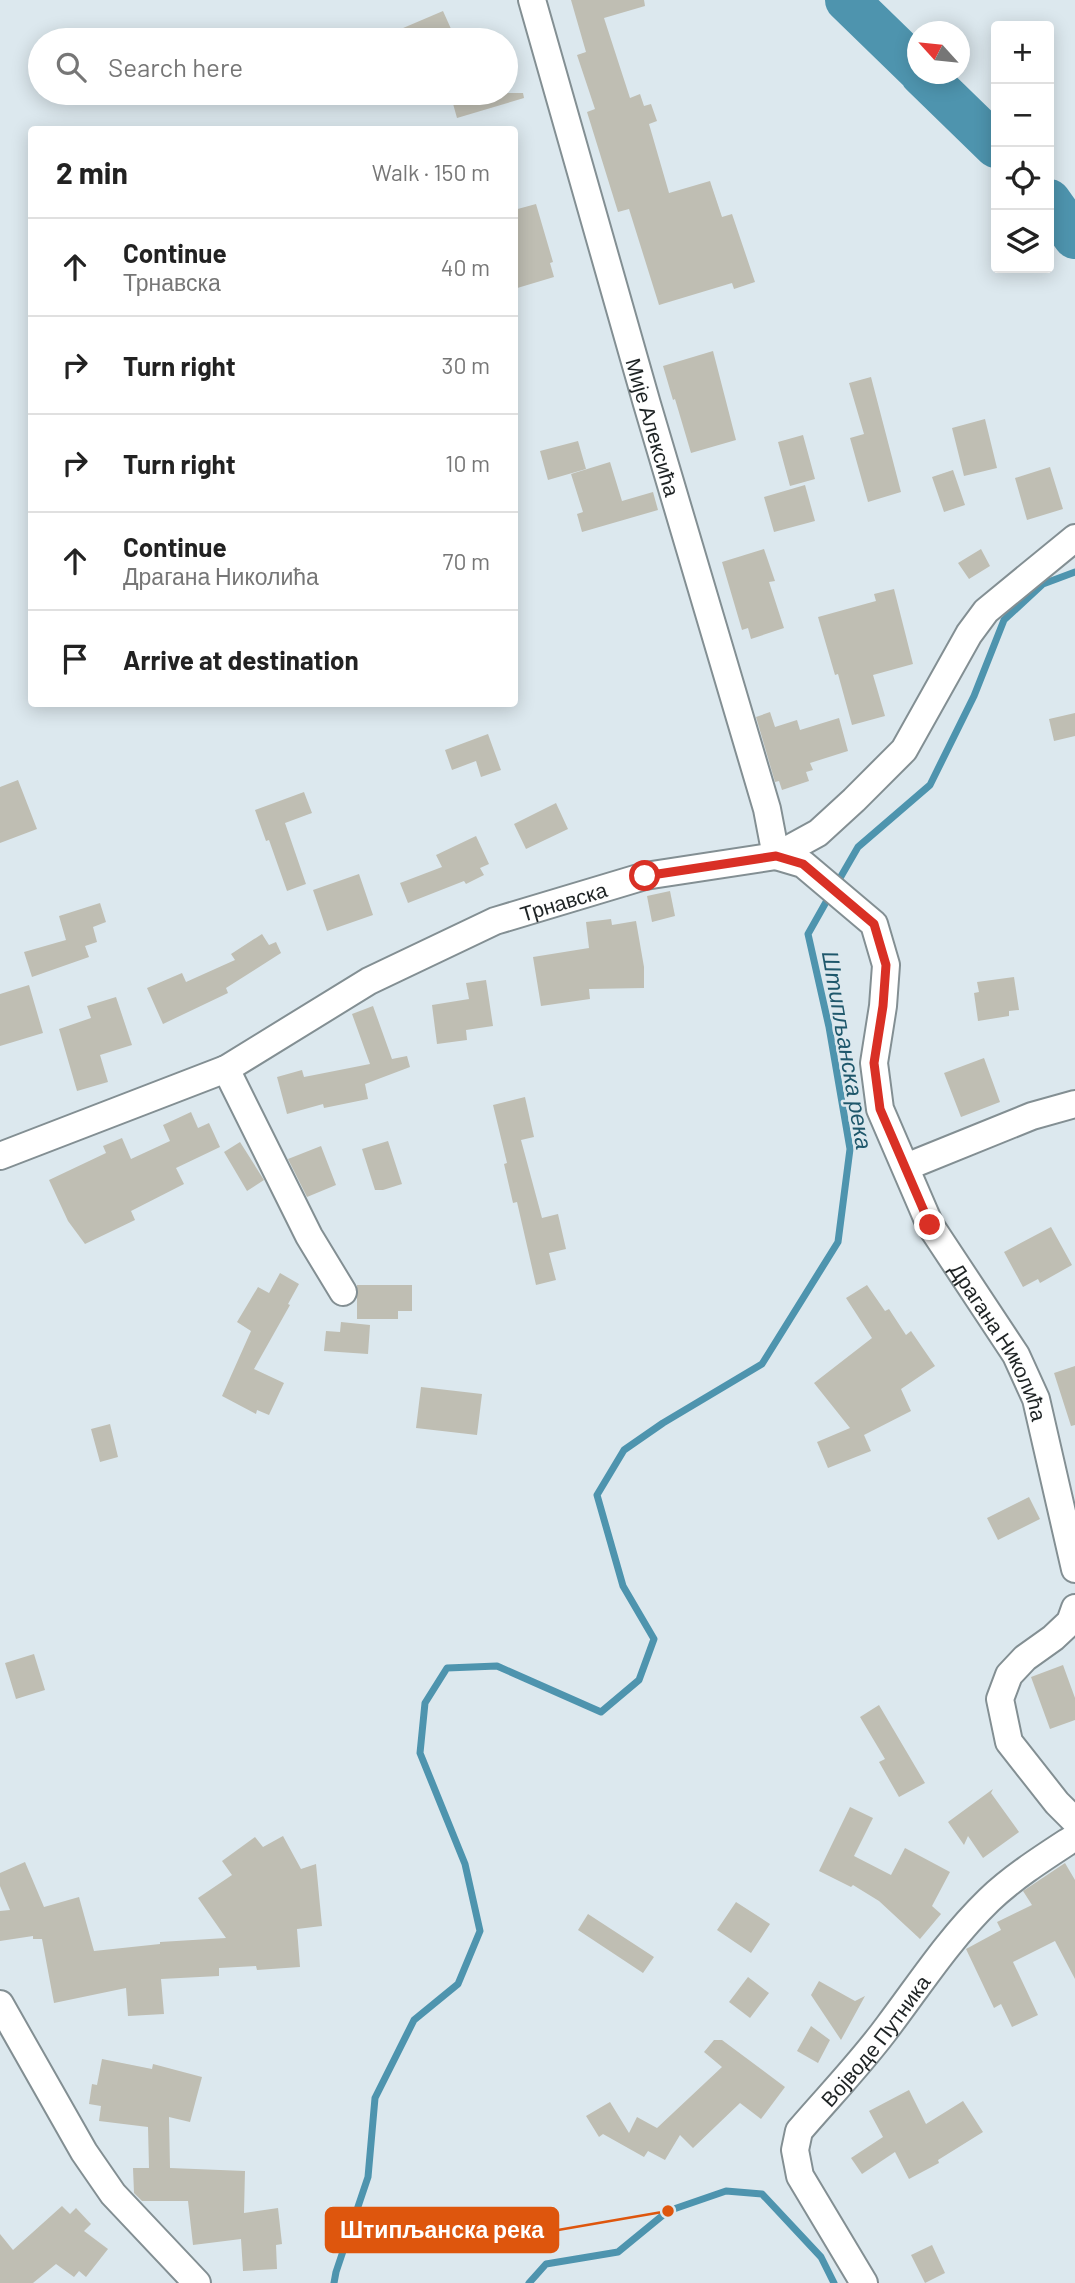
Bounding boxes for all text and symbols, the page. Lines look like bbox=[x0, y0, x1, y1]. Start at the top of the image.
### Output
north arrow bbox=[907, 21, 970, 84]
map controls bbox=[991, 21, 1054, 273]
button: + bbox=[991, 21, 1054, 84]
search box bbox=[28, 28, 518, 105]
icon: search bbox=[52, 48, 90, 86]
text: Search here bbox=[108, 51, 243, 82]
button: − bbox=[991, 84, 1054, 147]
button: locate bbox=[991, 147, 1054, 210]
text: 2 min bbox=[56, 154, 128, 190]
text: Walk · 150 m bbox=[372, 158, 490, 186]
button: layers bbox=[991, 210, 1054, 273]
text: Continue bbox=[123, 237, 227, 268]
icon: ahead bbox=[56, 248, 94, 286]
text: 40 m bbox=[441, 253, 490, 281]
text: Трнавска bbox=[123, 268, 221, 296]
icon: right bbox=[56, 346, 94, 384]
text: Turn right bbox=[123, 350, 236, 381]
text: 30 m bbox=[442, 351, 490, 379]
street label: Мије Алексића bbox=[622, 355, 686, 499]
icon: right bbox=[56, 444, 94, 482]
text: Turn right bbox=[123, 448, 236, 479]
text: 10 m bbox=[445, 449, 490, 477]
text: Continue bbox=[123, 531, 227, 562]
icon: ahead bbox=[56, 542, 94, 580]
text: 70 m bbox=[443, 547, 490, 575]
text: Драгана Николића bbox=[123, 562, 319, 590]
icon: arrive bbox=[56, 640, 94, 678]
text: Arrive at destination bbox=[123, 644, 359, 675]
route start bbox=[629, 860, 660, 891]
street label: Трнавска bbox=[517, 876, 610, 925]
water label: Штипљанска река bbox=[817, 949, 879, 1151]
route end bbox=[914, 1209, 945, 1240]
street label: Драгана Николића bbox=[946, 1257, 1053, 1423]
street label: Војводе Путника bbox=[815, 1969, 935, 2111]
callout: Штипљанска река bbox=[326, 2208, 558, 2252]
text: Штипљанска река bbox=[340, 2215, 544, 2243]

